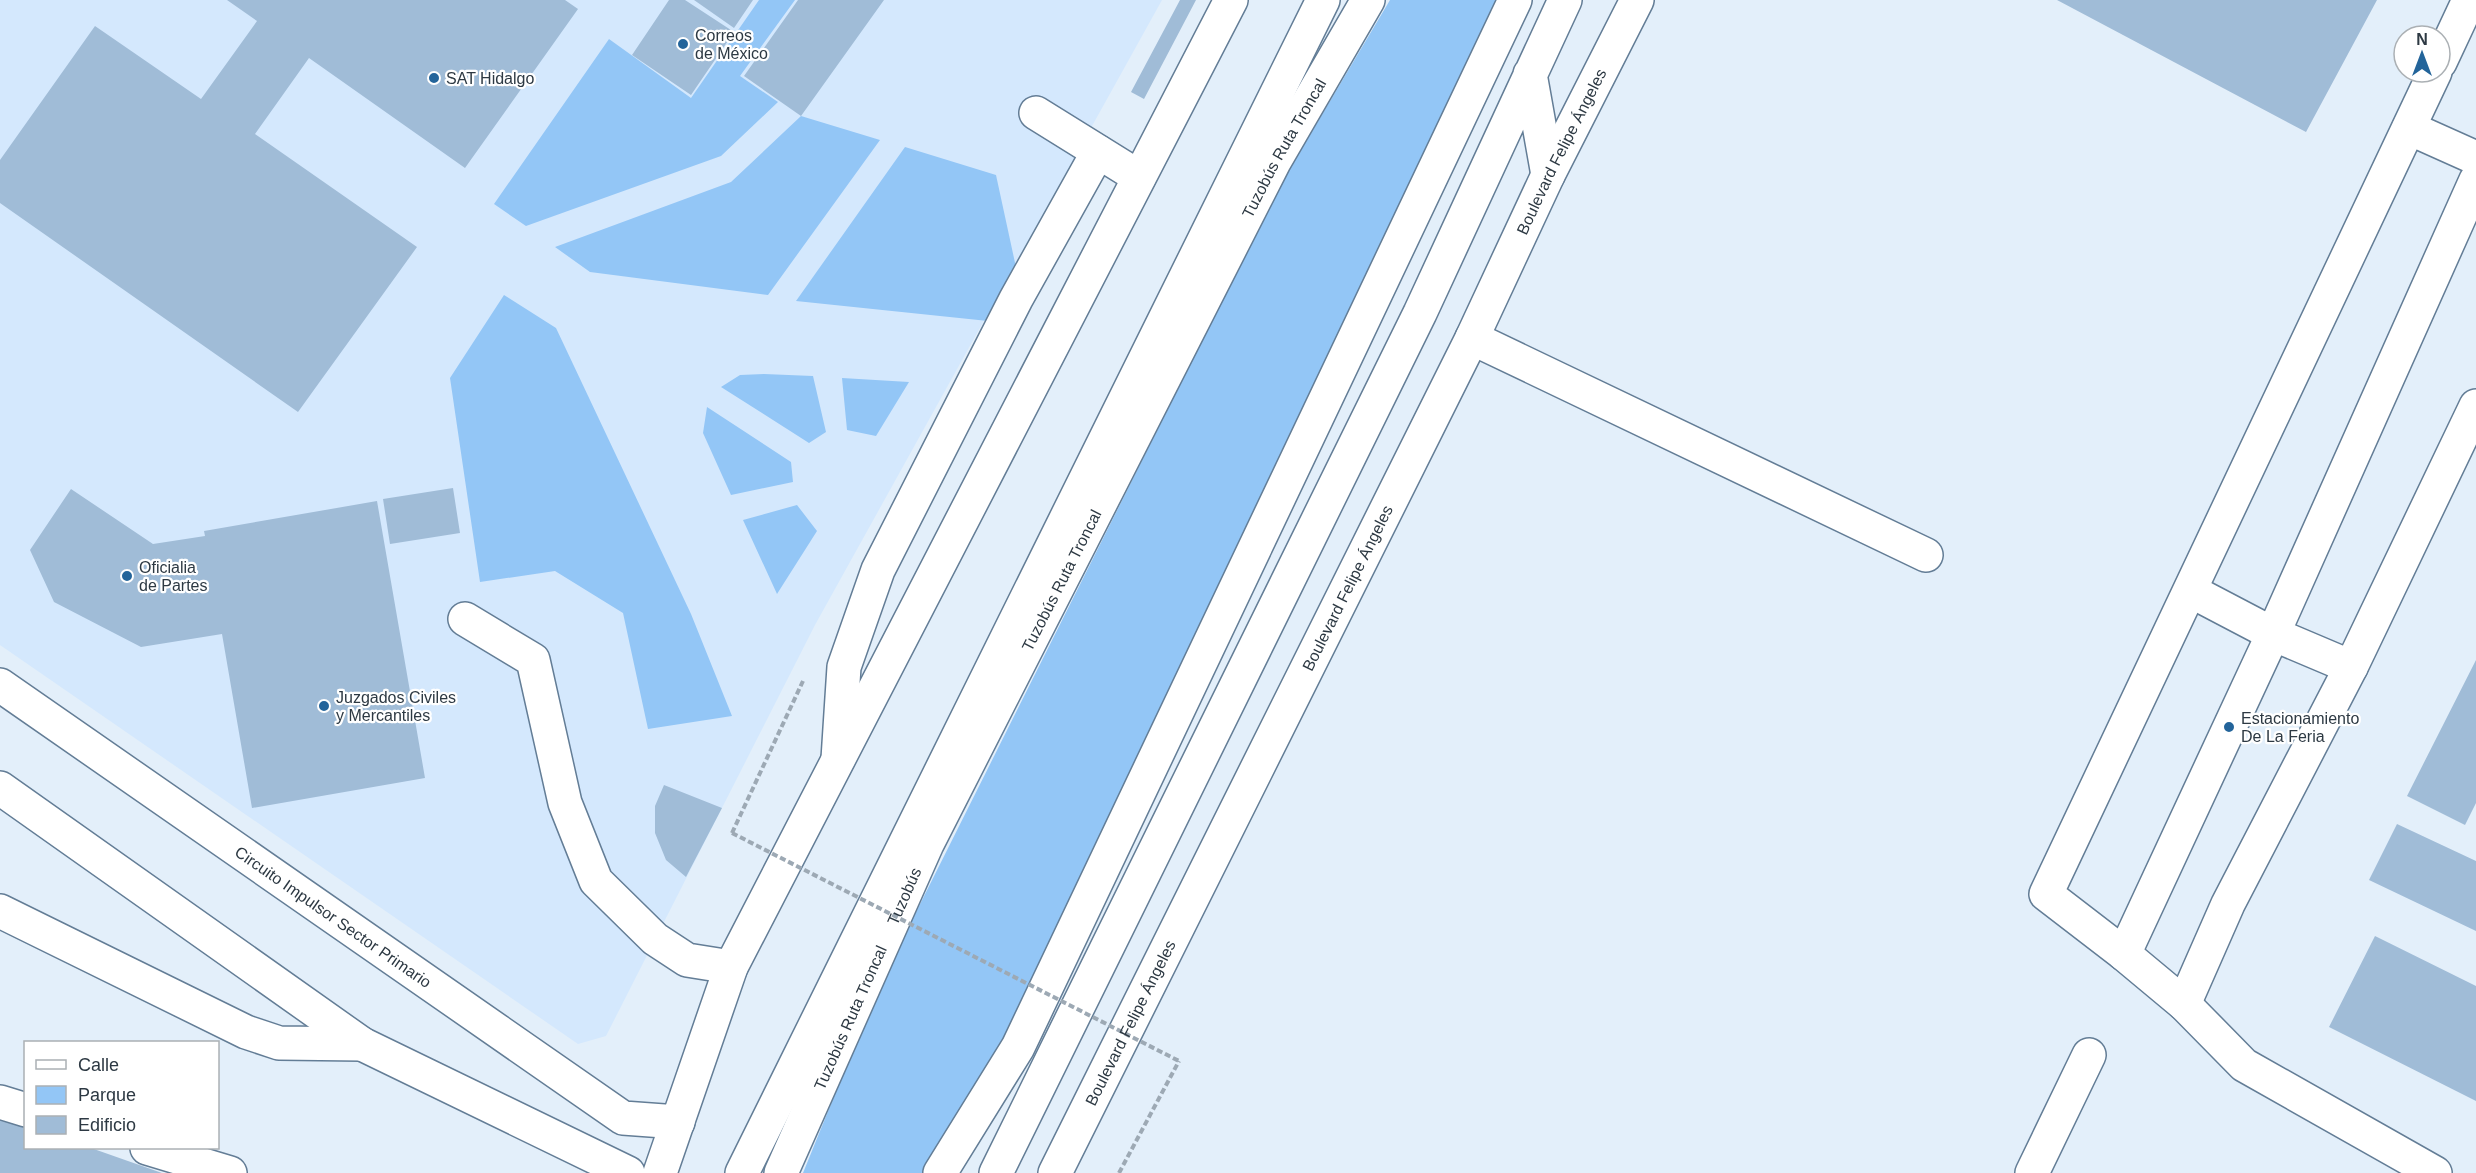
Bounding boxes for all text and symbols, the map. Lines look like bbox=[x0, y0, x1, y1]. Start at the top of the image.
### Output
north arrow bbox=[2392, 24, 2452, 84]
place label: Correos de México bbox=[695, 27, 768, 62]
text: N bbox=[2416, 31, 2428, 48]
marker: Correos de México bbox=[676, 37, 690, 51]
street label: Boulevard Felipe Ángeles bbox=[1513, 66, 1609, 237]
place label: SAT Hidalgo bbox=[446, 70, 534, 87]
marker: SAT Hidalgo bbox=[427, 71, 441, 85]
street label: Tuzobús Ruta Troncal bbox=[1239, 76, 1329, 220]
street label: Boulevard Felipe Ángeles bbox=[1299, 502, 1396, 673]
street label: Tuzobús Ruta Troncal bbox=[1018, 507, 1104, 654]
place label: Oficialia de Partes bbox=[139, 559, 207, 594]
marker: Oficialia de Partes bbox=[120, 569, 134, 583]
place label: Juzgados Civiles y Mercantiles bbox=[336, 689, 456, 724]
marker: Juzgados Civiles y Mercantiles bbox=[317, 699, 331, 713]
place label: Estacionamiento De La Feria bbox=[2241, 710, 2359, 745]
marker: Estacionamiento De La Feria bbox=[2222, 720, 2236, 734]
street label: Circuito Impulsor Sector Primario bbox=[232, 843, 435, 991]
street label: Tuzobús bbox=[884, 865, 924, 927]
street label: Boulevard Felipe Ángeles bbox=[1082, 937, 1178, 1108]
street label: Tuzobús Ruta Troncal bbox=[811, 943, 889, 1092]
legend bbox=[24, 1041, 219, 1149]
text: Calle bbox=[78, 1055, 119, 1075]
text: Parque bbox=[78, 1085, 136, 1105]
text: Edificio bbox=[78, 1115, 136, 1135]

